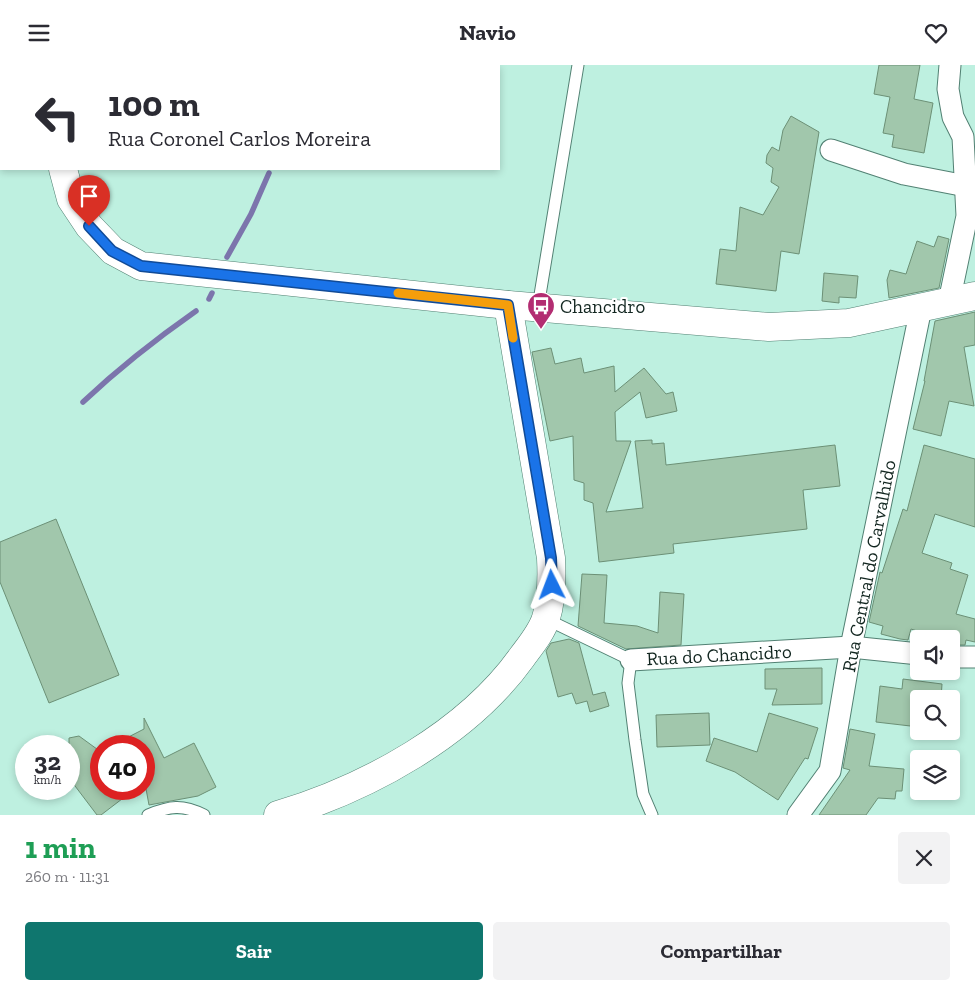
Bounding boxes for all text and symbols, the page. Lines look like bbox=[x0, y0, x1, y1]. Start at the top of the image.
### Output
icon: menu bbox=[25, 19, 53, 47]
text: Navio bbox=[459, 19, 516, 46]
icon: heart bbox=[922, 19, 950, 47]
text: 100 m bbox=[108, 83, 200, 125]
icon: left bbox=[25, 85, 90, 150]
text: Rua Coronel Carlos Moreira bbox=[108, 125, 371, 152]
pin bbox=[68, 175, 110, 226]
icon: arrive bbox=[75, 182, 103, 210]
bus stop icon: Chancidro bbox=[526, 291, 556, 330]
place label: Chancidro bbox=[560, 295, 645, 318]
street label: Rua Central do Carvalhido bbox=[837, 458, 901, 674]
position arrow bbox=[525, 558, 577, 610]
map controls bbox=[910, 630, 960, 800]
button: sound bbox=[910, 630, 960, 680]
street label: Rua do Chancidro bbox=[646, 640, 793, 670]
button: search bbox=[910, 690, 960, 740]
speed limit sign: 40 bbox=[90, 735, 155, 800]
text: 32 bbox=[34, 746, 61, 776]
button: layers bbox=[910, 750, 960, 800]
text: km/h bbox=[34, 773, 61, 787]
text: 1 min bbox=[25, 830, 96, 866]
button: close bbox=[898, 832, 950, 884]
text: 260 m · 11:31 bbox=[25, 867, 109, 886]
button: Sair bbox=[25, 922, 483, 980]
button: Compartilhar bbox=[493, 922, 950, 980]

